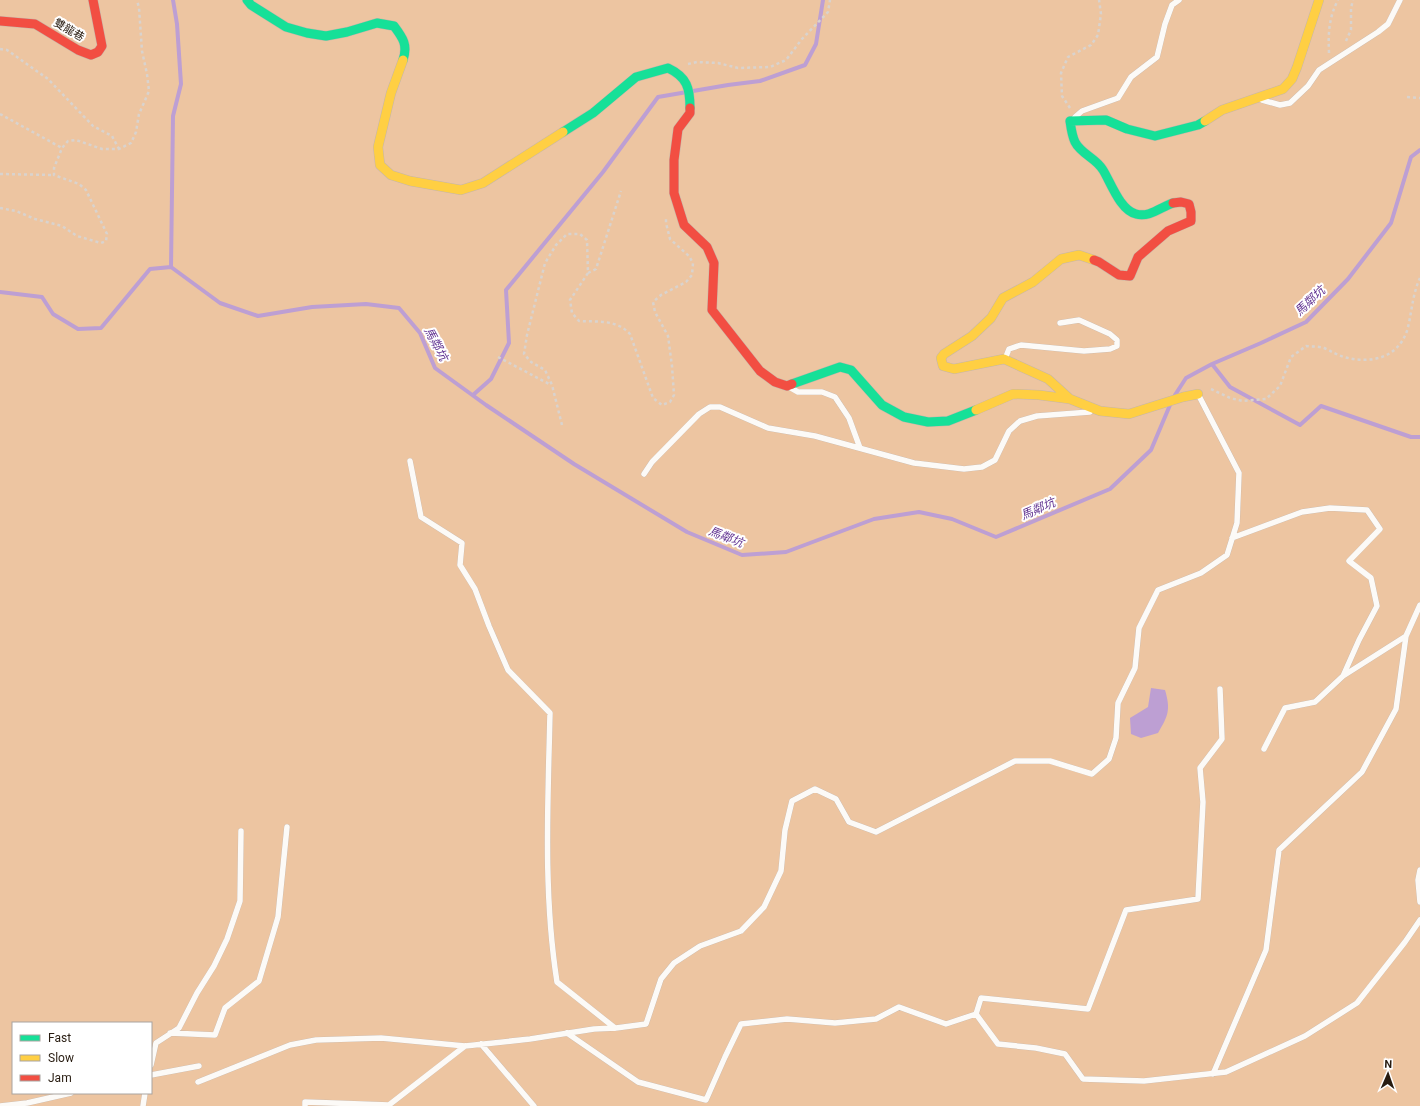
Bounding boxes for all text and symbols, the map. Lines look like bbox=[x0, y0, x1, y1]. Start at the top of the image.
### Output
street label: 雙龍巷 bbox=[51, 16, 87, 44]
water label: 馬鄰坑 bbox=[1292, 282, 1329, 318]
water label: 馬鄰坑 bbox=[421, 325, 452, 365]
water label: 馬鄰坑 bbox=[1019, 495, 1059, 522]
water label: 馬鄰坑 bbox=[707, 524, 747, 551]
legend bbox=[12, 1022, 152, 1094]
text: Fast bbox=[48, 1031, 71, 1045]
text: Slow bbox=[48, 1051, 74, 1065]
north arrow bbox=[1368, 1054, 1408, 1094]
text: N bbox=[1384, 1058, 1393, 1071]
text: Jam bbox=[48, 1071, 72, 1085]

